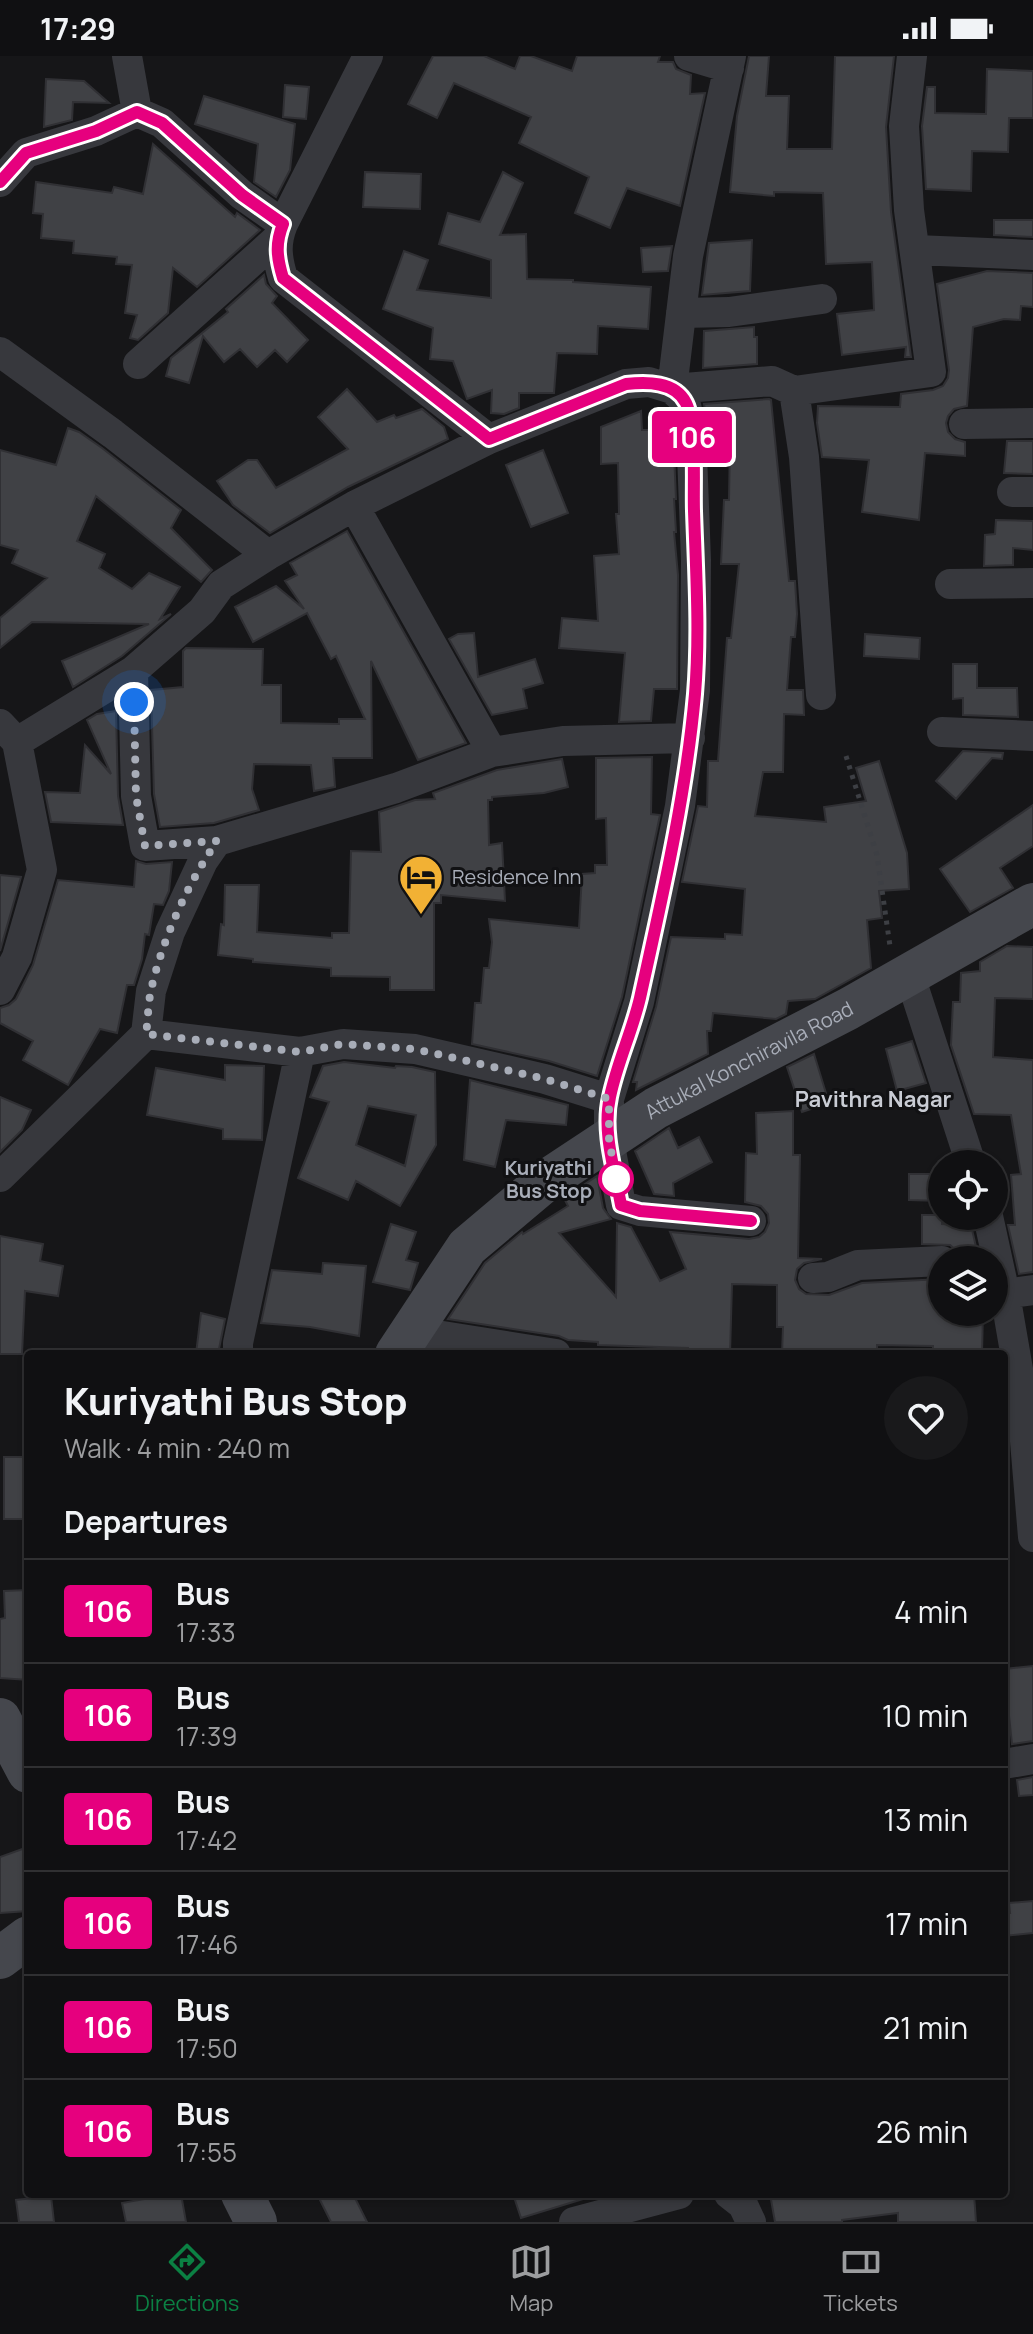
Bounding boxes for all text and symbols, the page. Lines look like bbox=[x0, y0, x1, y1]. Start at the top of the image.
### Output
text: 17:29 bbox=[40, 8, 116, 49]
line badge: 106 bbox=[646, 411, 738, 463]
text: 106 bbox=[668, 418, 716, 456]
your location bbox=[114, 682, 154, 722]
hotel icon: Residence Inn bbox=[397, 853, 445, 916]
place label: Residence Inn bbox=[452, 863, 581, 890]
street label: Attukal Konchiravila Road bbox=[639, 995, 858, 1125]
district label: Pavithra Nagar bbox=[795, 1084, 952, 1114]
map controls bbox=[928, 1150, 1008, 1326]
button: locate bbox=[928, 1150, 1008, 1230]
place label: Kuriyathi Bus Stop bbox=[505, 1154, 592, 1204]
marker: Kuriyathi Bus Stop bbox=[599, 1162, 633, 1196]
button: layers bbox=[928, 1246, 1008, 1326]
text: Kuriyathi Bus Stop bbox=[64, 1374, 407, 1426]
button: heart bbox=[884, 1376, 968, 1460]
text: Walk · 4 min · 240 m bbox=[64, 1430, 290, 1466]
text: Departures bbox=[64, 1501, 228, 1542]
text: Bus bbox=[176, 1573, 230, 1614]
text: 4 min bbox=[894, 1591, 968, 1632]
text: 106 bbox=[84, 1592, 132, 1630]
text: 17:33 bbox=[176, 1614, 236, 1650]
text: Bus bbox=[176, 1677, 230, 1718]
text: 10 min bbox=[882, 1695, 968, 1736]
text: 106 bbox=[84, 1696, 132, 1734]
text: 17:39 bbox=[176, 1718, 237, 1754]
text: Bus bbox=[176, 1781, 230, 1822]
text: 13 min bbox=[883, 1799, 968, 1840]
text: 106 bbox=[84, 1800, 132, 1838]
text: 17:42 bbox=[176, 1822, 237, 1858]
text: Bus bbox=[176, 1885, 230, 1926]
text: 17 min bbox=[885, 1903, 968, 1944]
text: 106 bbox=[84, 1904, 132, 1942]
text: 17:46 bbox=[176, 1926, 238, 1962]
text: Bus bbox=[176, 1989, 230, 2030]
text: 21 min bbox=[883, 2007, 968, 2048]
text: 106 bbox=[84, 2008, 132, 2046]
text: 17:50 bbox=[176, 2030, 238, 2066]
text: Bus bbox=[176, 2093, 230, 2134]
text: 26 min bbox=[876, 2111, 968, 2152]
text: 106 bbox=[84, 2112, 132, 2150]
text: 17:55 bbox=[176, 2134, 237, 2170]
tab: Directions bbox=[135, 2240, 239, 2318]
tab: Map bbox=[509, 2240, 553, 2318]
tab: Tickets bbox=[824, 2240, 898, 2318]

